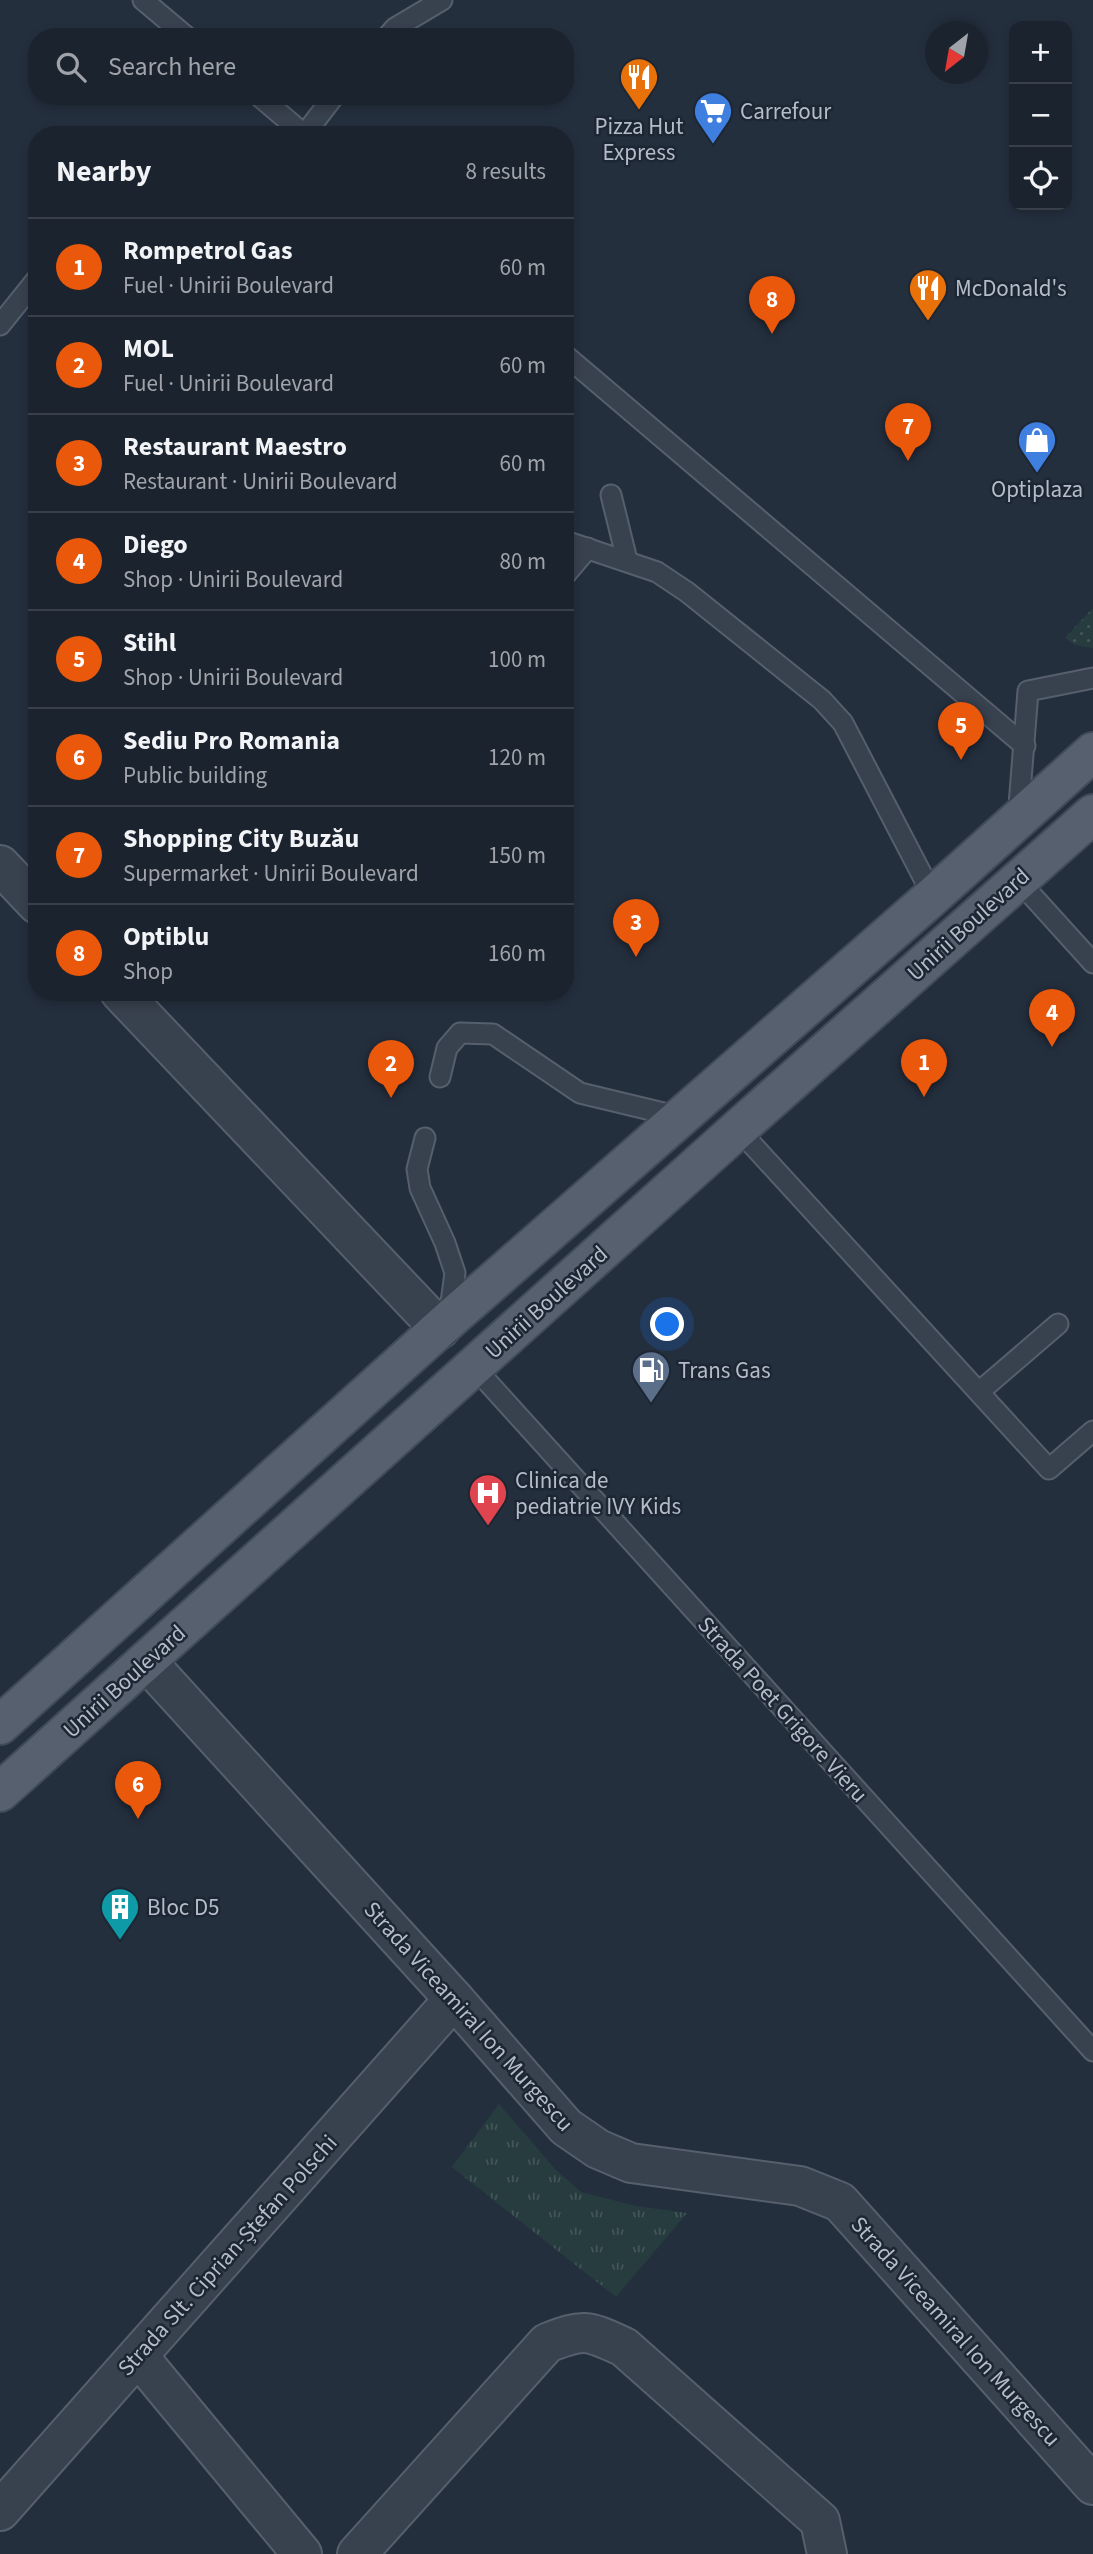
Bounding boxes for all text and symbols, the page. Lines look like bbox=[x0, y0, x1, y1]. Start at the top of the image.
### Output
north arrow bbox=[925, 21, 988, 84]
map controls bbox=[1009, 21, 1072, 210]
button: + bbox=[1009, 21, 1072, 84]
search box bbox=[28, 28, 574, 105]
icon: search bbox=[52, 48, 90, 86]
text: Search here bbox=[108, 48, 236, 85]
restaurant icon: Pizza Hut Express bbox=[618, 56, 660, 111]
button: − bbox=[1009, 84, 1072, 147]
supermarket icon: Carrefour bbox=[692, 90, 734, 145]
place label: Carrefour bbox=[740, 95, 832, 128]
place label: Pizza Hut Express bbox=[594, 110, 684, 169]
button: locate bbox=[1009, 147, 1072, 210]
text: Nearby bbox=[56, 150, 151, 193]
text: 8 results bbox=[466, 155, 546, 188]
text: Rompetrol Gas bbox=[123, 232, 292, 269]
text: 1 bbox=[73, 251, 85, 284]
text: 60 m bbox=[499, 251, 546, 284]
restaurant icon: McDonald's bbox=[907, 267, 949, 322]
text: Fuel · Unirii Boulevard bbox=[123, 269, 334, 302]
place label: McDonald's bbox=[955, 272, 1067, 305]
pin: 8 bbox=[749, 276, 795, 334]
text: MOL bbox=[123, 330, 174, 367]
text: 2 bbox=[73, 349, 85, 382]
text: 60 m bbox=[499, 349, 546, 382]
text: Fuel · Unirii Boulevard bbox=[123, 367, 334, 400]
pin: 7 bbox=[885, 403, 931, 461]
shop icon: Optiplaza bbox=[1016, 419, 1058, 474]
text: Restaurant Maestro bbox=[123, 428, 347, 465]
text: 3 bbox=[73, 447, 85, 480]
text: 60 m bbox=[499, 447, 546, 480]
text: Restaurant · Unirii Boulevard bbox=[123, 465, 397, 498]
place label: Optiplaza bbox=[991, 473, 1083, 506]
text: Diego bbox=[123, 526, 188, 563]
text: 4 bbox=[73, 545, 85, 578]
text: 80 m bbox=[499, 545, 546, 578]
text: Shop · Unirii Boulevard bbox=[123, 563, 343, 596]
text: Stihl bbox=[123, 624, 176, 661]
text: 5 bbox=[73, 643, 85, 676]
text: 100 m bbox=[488, 643, 546, 676]
text: Shop · Unirii Boulevard bbox=[123, 661, 343, 694]
pin: 5 bbox=[938, 702, 984, 760]
text: Sediu Pro Romania bbox=[123, 722, 340, 759]
text: 6 bbox=[73, 741, 85, 774]
text: 120 m bbox=[488, 741, 546, 774]
text: Public building bbox=[123, 759, 267, 792]
text: Shopping City Buzău bbox=[123, 820, 359, 857]
text: 7 bbox=[73, 839, 85, 872]
text: 150 m bbox=[488, 839, 546, 872]
text: Supermarket · Unirii Boulevard bbox=[123, 857, 419, 890]
street label: Unirii Boulevard bbox=[900, 860, 1037, 989]
pin: 3 bbox=[613, 899, 659, 957]
text: Optiblu bbox=[123, 918, 209, 955]
text: 8 bbox=[73, 937, 85, 970]
text: 160 m bbox=[488, 937, 546, 970]
text: Shop bbox=[123, 955, 173, 988]
pin: 4 bbox=[1029, 989, 1075, 1047]
pin: 1 bbox=[901, 1039, 947, 1097]
pin: 2 bbox=[368, 1040, 414, 1098]
street label: Unirii Boulevard bbox=[478, 1238, 615, 1367]
your location bbox=[650, 1307, 684, 1341]
fuel station icon: Trans Gas bbox=[630, 1349, 672, 1404]
place label: Trans Gas bbox=[678, 1354, 771, 1387]
place label: Clinica de pediatrie IVY Kids bbox=[515, 1464, 681, 1523]
hospital icon: Clinica de pediatrie IVY Kids bbox=[467, 1472, 509, 1527]
street label: Strada Poet Grigore Vieru bbox=[690, 1609, 875, 1810]
street label: Unirii Boulevard bbox=[56, 1617, 193, 1746]
pin: 6 bbox=[115, 1761, 161, 1819]
building icon: Bloc D5 bbox=[99, 1886, 141, 1941]
place label: Bloc D5 bbox=[147, 1891, 220, 1924]
street label: Strada Viceamiral Ion Murgescu bbox=[356, 1894, 581, 2139]
street label: Strada Slt. Ciprian-Ștefan Polschi bbox=[110, 2127, 345, 2383]
street label: Strada Viceamiral Ion Murgescu bbox=[843, 2209, 1068, 2454]

